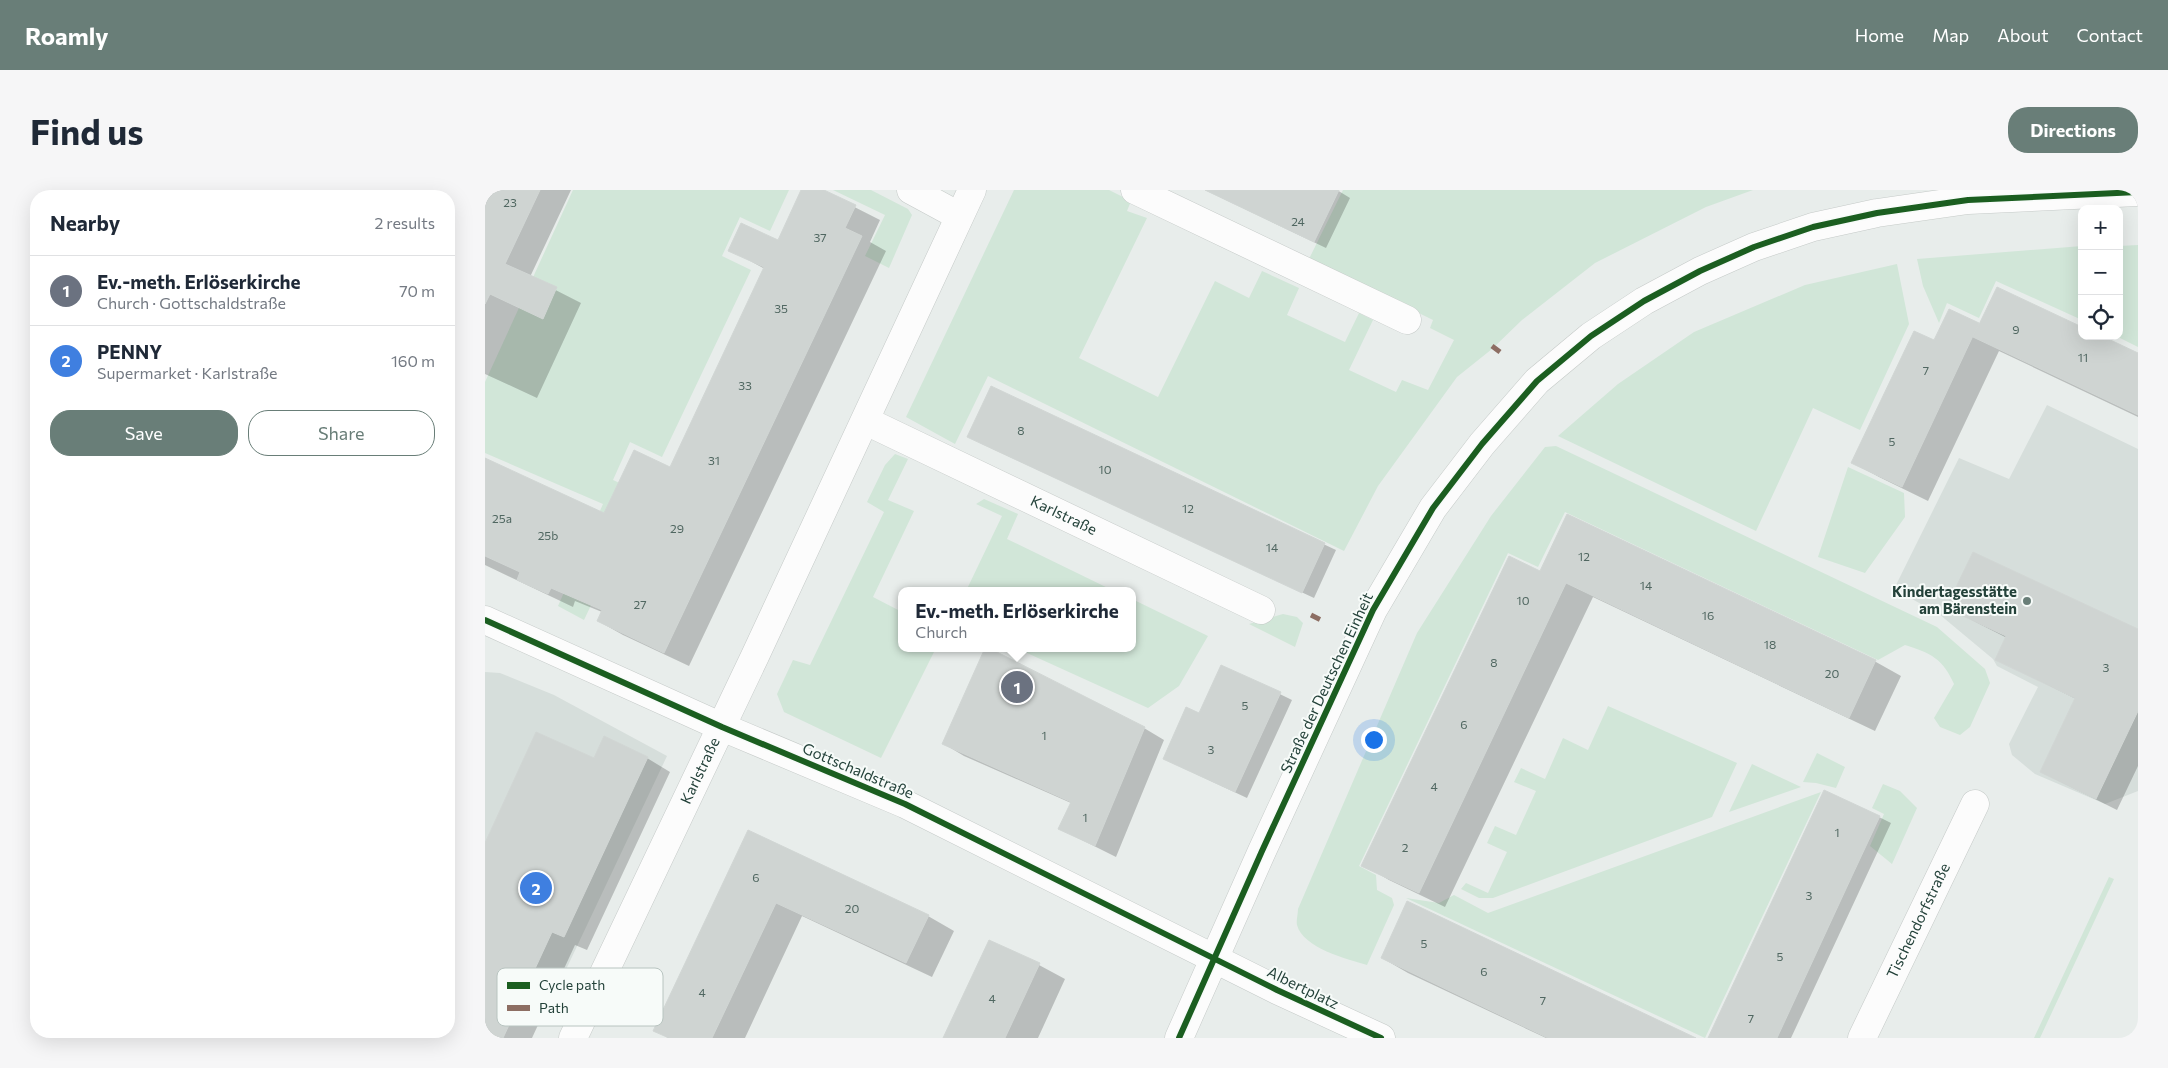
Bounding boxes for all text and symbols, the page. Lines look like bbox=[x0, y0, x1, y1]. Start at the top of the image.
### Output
text: Roamly bbox=[25, 21, 108, 50]
text: Home bbox=[1855, 24, 1904, 46]
text: Map bbox=[1932, 24, 1969, 46]
text: About bbox=[1997, 24, 2049, 46]
text: Contact bbox=[2077, 24, 2143, 46]
button: Directions bbox=[2008, 107, 2138, 153]
text: Find us bbox=[30, 109, 144, 152]
house number: 23 bbox=[503, 195, 517, 209]
map controls bbox=[2078, 205, 2123, 340]
button: + bbox=[2078, 205, 2123, 250]
text: Nearby bbox=[50, 210, 120, 235]
text: 2 results bbox=[374, 213, 435, 232]
house number: 24 bbox=[1291, 214, 1305, 228]
house number: 37 bbox=[813, 230, 827, 244]
button: − bbox=[2078, 250, 2123, 295]
text: Ev.-meth. Erlöserkirche bbox=[97, 270, 301, 293]
text: 1 bbox=[62, 281, 70, 300]
text: 70 m bbox=[399, 281, 435, 300]
text: Church · Gottschaldstraße bbox=[97, 293, 286, 312]
button: locate bbox=[2078, 295, 2123, 340]
house number: 35 bbox=[774, 301, 788, 315]
house number: 9 bbox=[2012, 322, 2020, 336]
text: PENNY bbox=[97, 340, 162, 363]
house number: 11 bbox=[2078, 350, 2088, 364]
text: 2 bbox=[61, 351, 71, 370]
text: 160 m bbox=[391, 351, 435, 370]
text: Supermarket · Karlstraße bbox=[97, 363, 278, 382]
house number: 7 bbox=[1923, 363, 1929, 377]
house number: 33 bbox=[738, 378, 752, 392]
button: Save bbox=[50, 410, 238, 456]
button: Share bbox=[248, 410, 435, 456]
house number: 8 bbox=[1017, 423, 1025, 437]
house number: 5 bbox=[1889, 434, 1896, 448]
house number: 31 bbox=[708, 453, 720, 467]
house number: 10 bbox=[1099, 462, 1112, 476]
street label: Karlstraße bbox=[1028, 491, 1100, 538]
house number: 12 bbox=[1182, 501, 1194, 515]
house number: 25a bbox=[492, 511, 512, 525]
house number: 29 bbox=[670, 521, 684, 535]
house number: 25b bbox=[538, 528, 558, 542]
house number: 14 bbox=[1266, 540, 1278, 554]
house number: 12 bbox=[1578, 549, 1590, 563]
house number: 14 bbox=[1640, 578, 1652, 592]
place label: Kindertagesstätte am Bärenstein bbox=[1892, 582, 2017, 617]
popup bbox=[898, 587, 1136, 652]
street label: Straße der Deutschen Einheit bbox=[1276, 589, 1376, 776]
house number: 10 bbox=[1517, 593, 1530, 607]
marker: Kindertagesstätte am Bärenstein bbox=[2021, 595, 2033, 607]
house number: 27 bbox=[634, 597, 646, 611]
text: Ev.-meth. Erlöserkirche bbox=[915, 599, 1119, 622]
house number: 16 bbox=[1702, 608, 1714, 622]
text: Church bbox=[915, 622, 967, 641]
house number: 18 bbox=[1764, 637, 1776, 651]
house number: 8 bbox=[1490, 655, 1498, 669]
house number: 3 bbox=[2103, 660, 2110, 674]
house number: 20 bbox=[1825, 666, 1839, 680]
pin: 1 bbox=[1001, 668, 1033, 706]
house number: 5 bbox=[1242, 698, 1249, 712]
house number: 6 bbox=[1460, 717, 1468, 731]
your location bbox=[1361, 727, 1387, 753]
house number: 1 bbox=[1041, 728, 1047, 742]
street label: Karlstraße bbox=[676, 734, 723, 806]
street label: Gottschaldstraße bbox=[800, 739, 917, 802]
house number: 3 bbox=[1208, 742, 1215, 756]
house number: 4 bbox=[1430, 779, 1438, 793]
house number: 1 bbox=[1082, 810, 1088, 824]
house number: 1 bbox=[1834, 825, 1840, 839]
house number: 2 bbox=[1402, 840, 1409, 854]
street label: Tischendorfstraße bbox=[1882, 860, 1953, 981]
pin: 2 bbox=[520, 869, 552, 907]
house number: 6 bbox=[752, 870, 760, 884]
house number: 3 bbox=[1806, 888, 1813, 902]
house number: 20 bbox=[845, 901, 859, 915]
house number: 5 bbox=[1421, 936, 1428, 950]
house number: 5 bbox=[1777, 949, 1784, 963]
street label: Albertplatz bbox=[1265, 962, 1342, 1012]
house number: 6 bbox=[1480, 964, 1488, 978]
legend bbox=[497, 968, 663, 1026]
text: Cycle path bbox=[539, 976, 605, 993]
house number: 4 bbox=[698, 985, 706, 999]
house number: 4 bbox=[988, 991, 996, 1005]
house number: 7 bbox=[1540, 993, 1546, 1007]
text: Path bbox=[539, 999, 569, 1016]
house number: 7 bbox=[1748, 1011, 1754, 1025]

